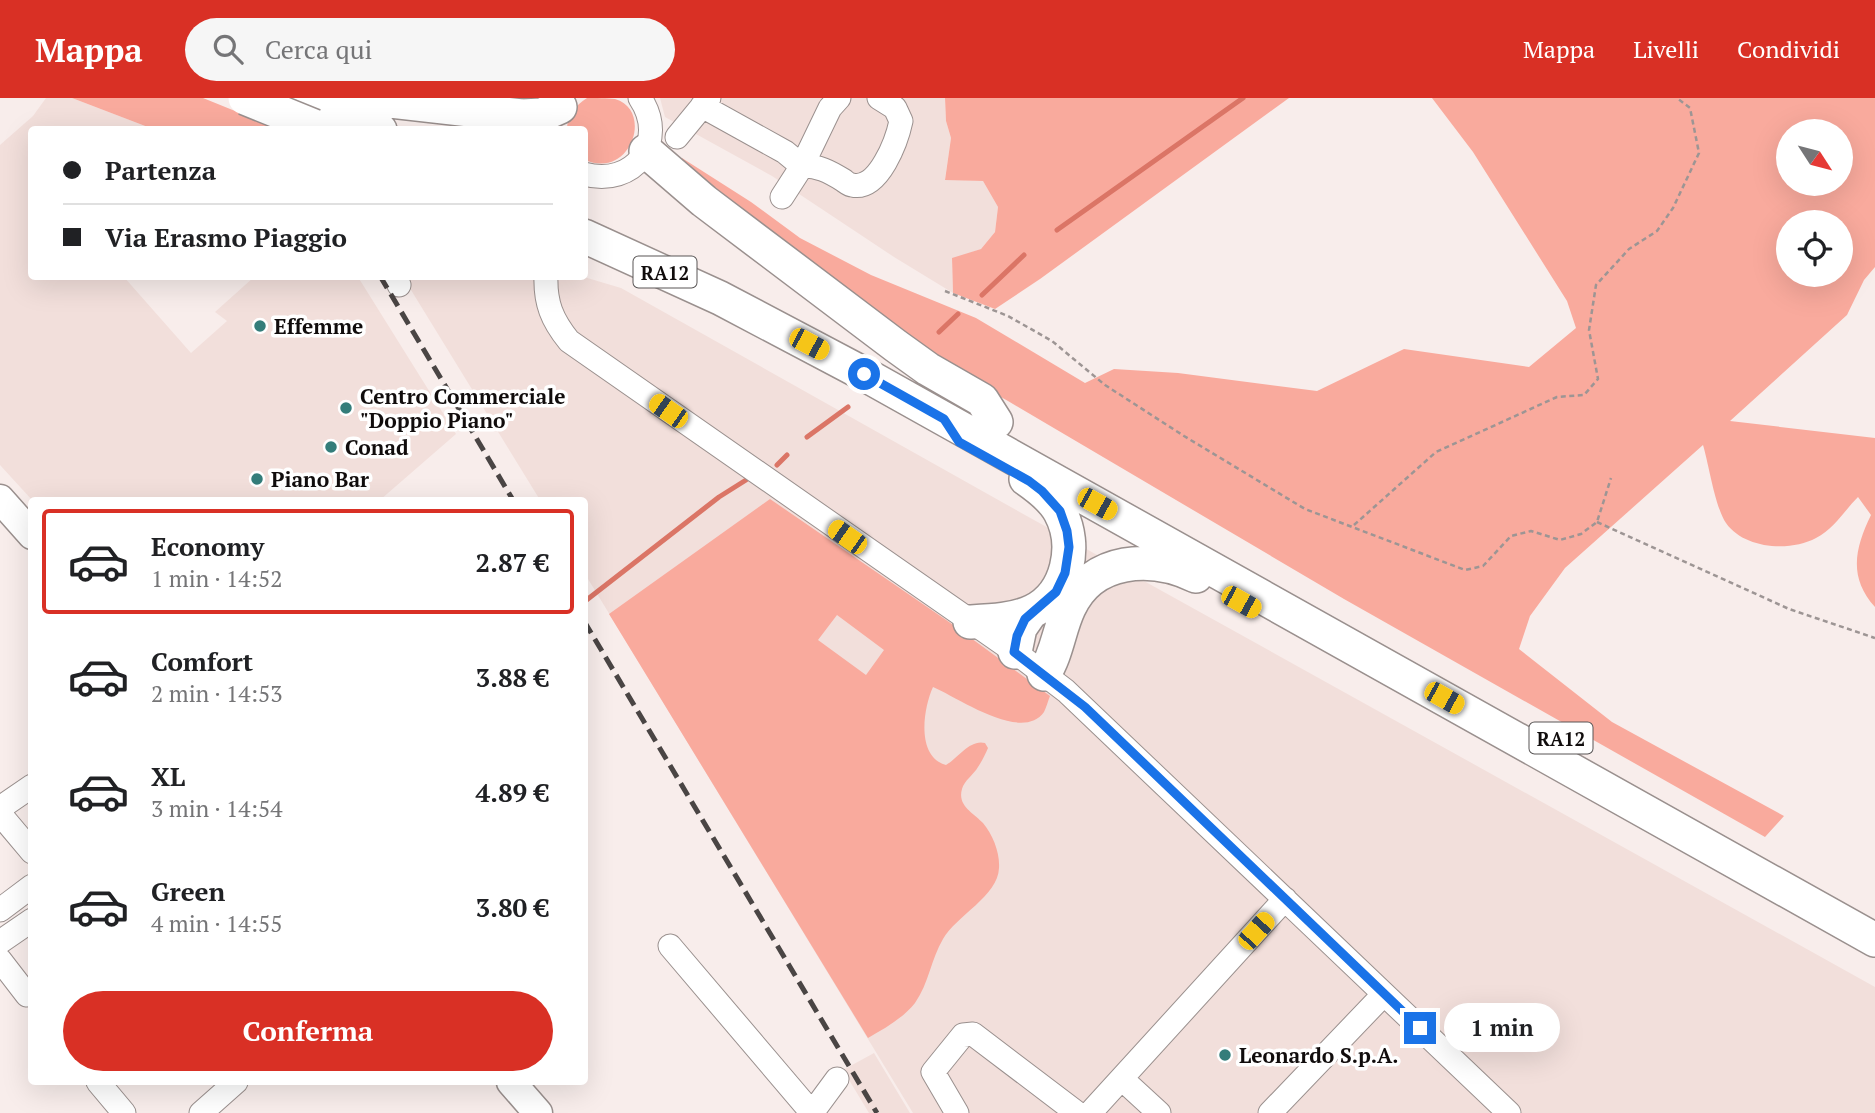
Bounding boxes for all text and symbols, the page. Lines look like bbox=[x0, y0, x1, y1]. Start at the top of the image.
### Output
search box bbox=[185, 18, 675, 81]
text: Mappa bbox=[35, 28, 143, 71]
icon: search bbox=[209, 30, 247, 68]
text: Cerca qui bbox=[265, 32, 372, 66]
text: Mappa bbox=[1523, 33, 1595, 65]
text: Livelli bbox=[1633, 33, 1699, 65]
text: Condividi bbox=[1737, 33, 1840, 65]
north arrow bbox=[1776, 119, 1853, 196]
map controls bbox=[1776, 119, 1853, 287]
text: Partenza bbox=[105, 153, 216, 187]
button: locate bbox=[1776, 210, 1853, 287]
text: Via Erasmo Piaggio bbox=[105, 220, 347, 254]
road number: RA12 bbox=[634, 256, 696, 288]
place label: Effemme bbox=[274, 312, 363, 340]
marker: Effemme bbox=[252, 318, 268, 334]
car bbox=[786, 325, 833, 363]
route start bbox=[848, 358, 880, 390]
place label: Centro Commerciale "Doppio Piano" bbox=[360, 382, 566, 434]
car bbox=[645, 390, 692, 432]
marker: Centro Commerciale "Doppio Piano" bbox=[338, 400, 354, 416]
place label: Conad bbox=[345, 433, 409, 461]
marker: Conad bbox=[323, 439, 339, 455]
place label: Piano Bar bbox=[271, 465, 369, 493]
marker: Piano Bar bbox=[249, 471, 265, 487]
car bbox=[1074, 485, 1121, 523]
car bbox=[824, 516, 871, 558]
text: Economy bbox=[151, 529, 264, 563]
icon: car bbox=[67, 530, 130, 593]
text: 2.87 € bbox=[476, 545, 549, 579]
text: 1 min · 14:52 bbox=[151, 563, 283, 594]
car bbox=[1218, 583, 1265, 621]
text: Comfort bbox=[151, 644, 253, 678]
icon: car bbox=[67, 645, 130, 708]
text: 3.88 € bbox=[476, 660, 549, 694]
text: 2 min · 14:53 bbox=[151, 678, 283, 709]
car bbox=[1421, 679, 1468, 717]
road number: RA12 bbox=[1530, 722, 1592, 754]
text: XL bbox=[151, 759, 185, 793]
icon: car bbox=[67, 760, 130, 823]
text: 4.89 € bbox=[476, 775, 549, 809]
text: 3 min · 14:54 bbox=[151, 793, 283, 824]
text: Green bbox=[151, 874, 225, 908]
icon: car bbox=[67, 875, 130, 938]
text: 3.80 € bbox=[476, 890, 549, 924]
text: 4 min · 14:55 bbox=[151, 908, 283, 939]
car bbox=[1235, 908, 1278, 954]
button: Conferma bbox=[63, 991, 553, 1071]
callout: 1 min bbox=[1444, 1004, 1560, 1052]
route end bbox=[1404, 1012, 1436, 1044]
text: 1 min bbox=[1471, 1012, 1533, 1043]
place label: Leonardo S.p.A. bbox=[1239, 1041, 1398, 1069]
marker: Leonardo S.p.A. bbox=[1217, 1047, 1233, 1063]

